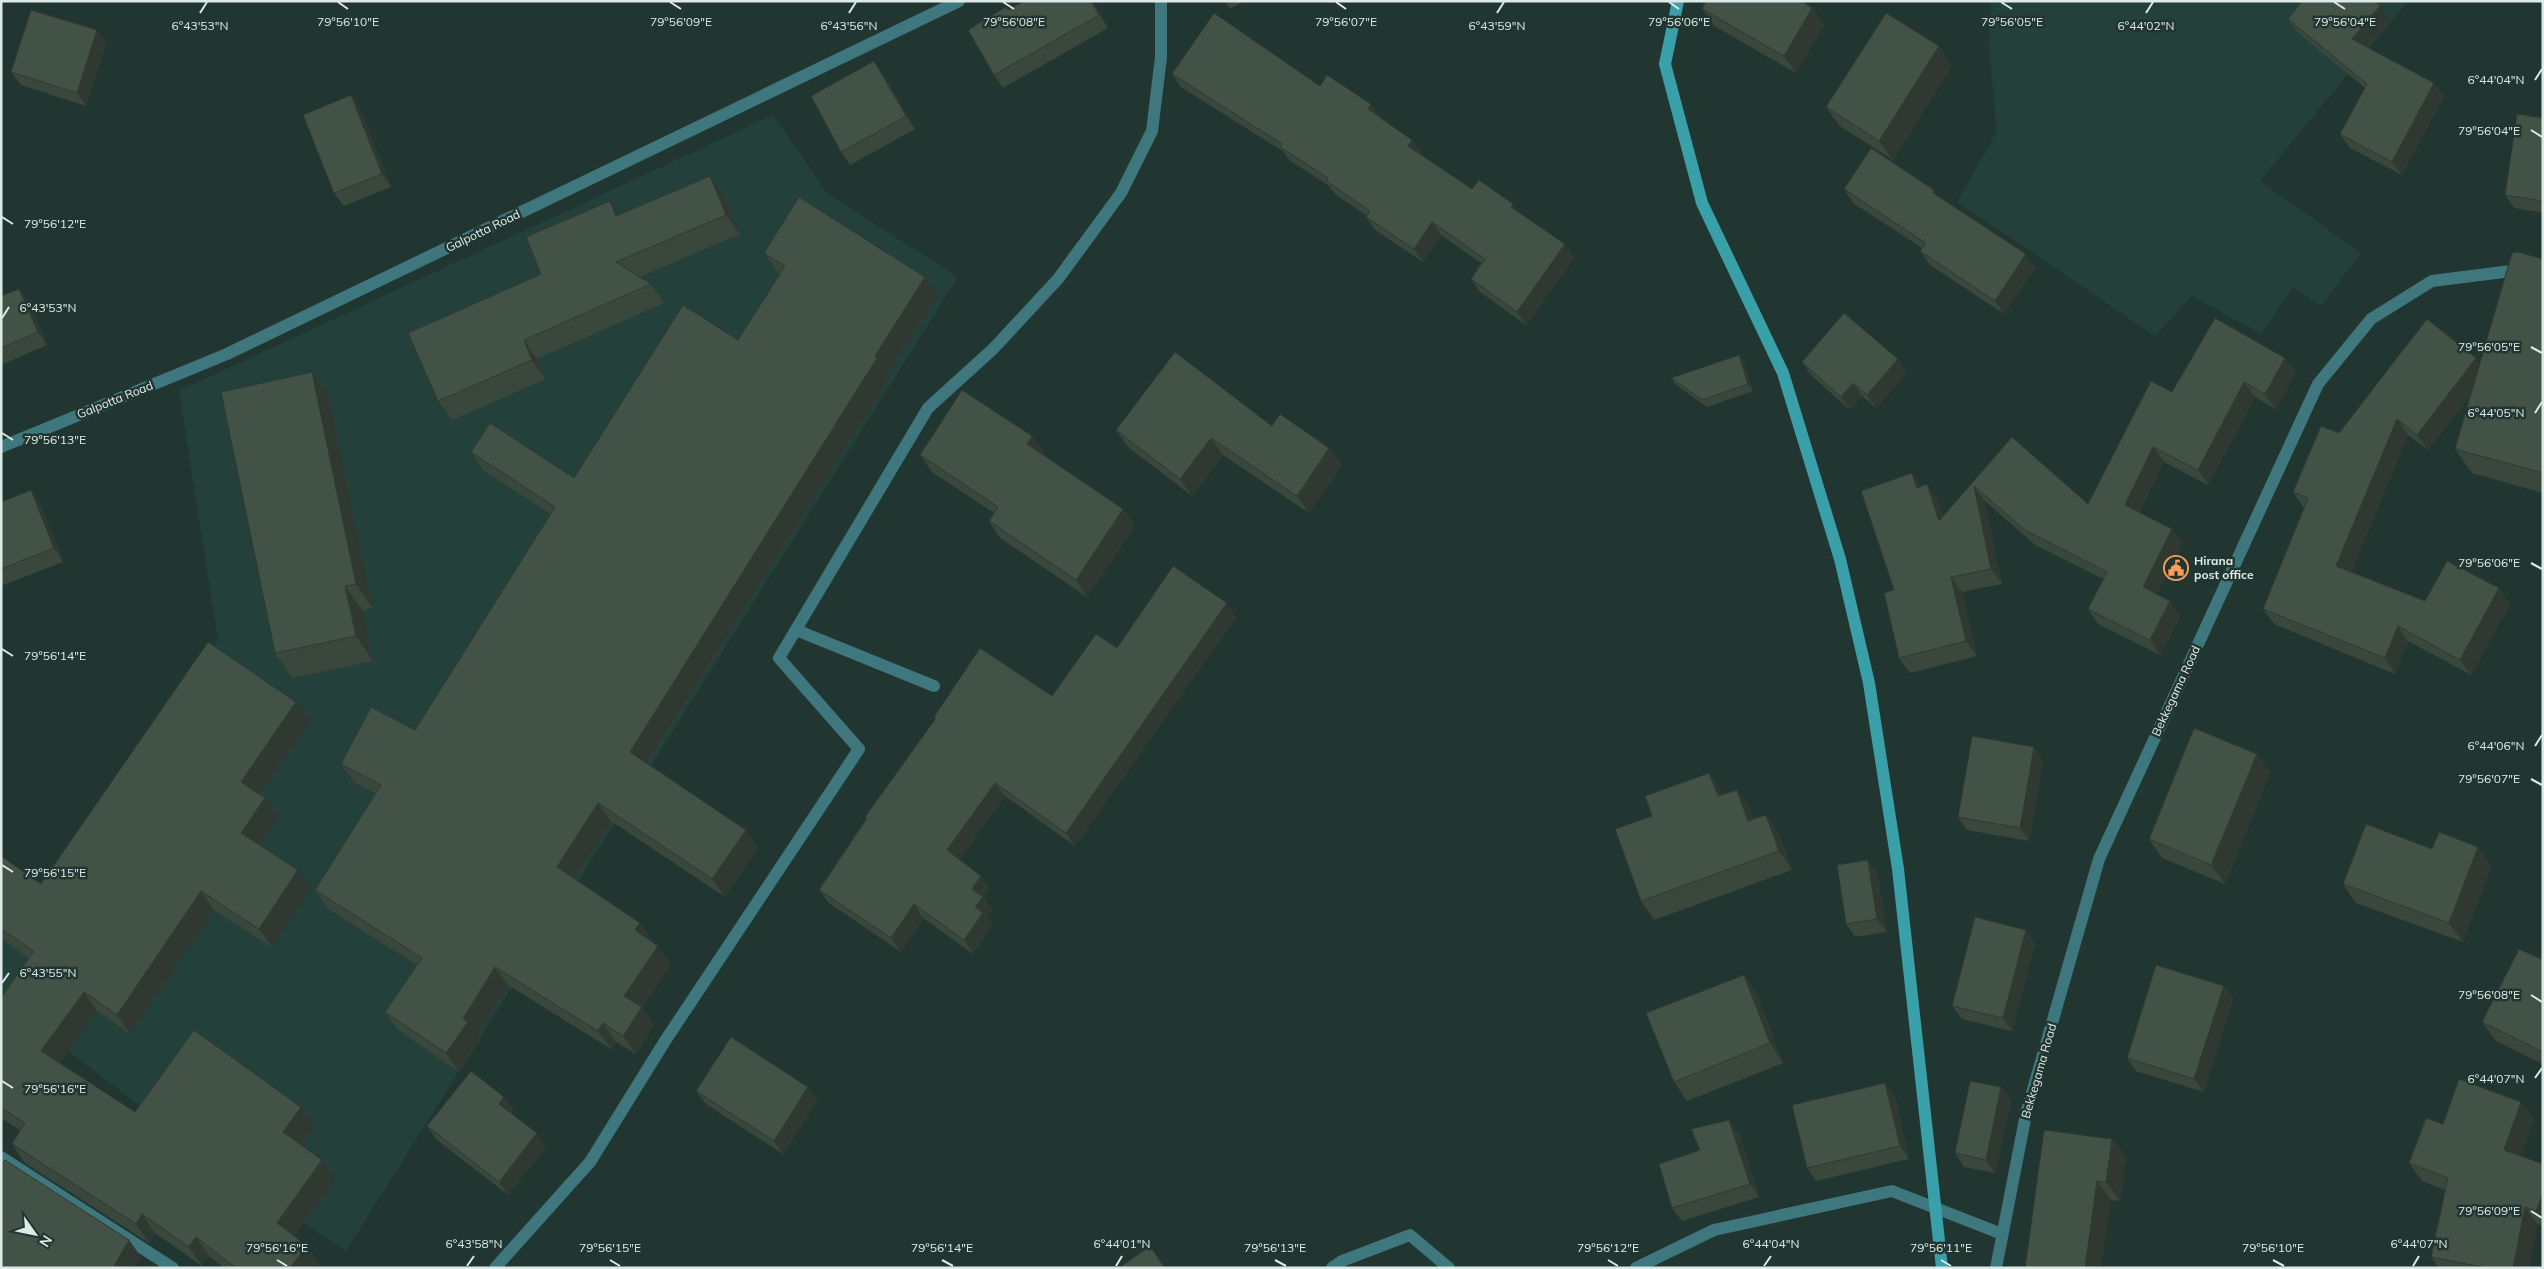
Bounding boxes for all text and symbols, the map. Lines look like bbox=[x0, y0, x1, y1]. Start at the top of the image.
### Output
text: 79°56'10"E bbox=[317, 14, 379, 29]
text: 79°56'09"E bbox=[650, 14, 712, 29]
text: 79°56'08"E bbox=[983, 14, 1045, 29]
text: 79°56'07"E bbox=[1315, 14, 1377, 29]
text: 79°56'06"E bbox=[1648, 14, 1710, 29]
text: 79°56'05"E bbox=[1981, 14, 2043, 29]
text: 79°56'04"E bbox=[2314, 14, 2376, 29]
text: 6°43'53"N bbox=[172, 18, 228, 33]
text: 6°43'56"N bbox=[821, 18, 877, 33]
text: 6°43'59"N bbox=[1469, 18, 1525, 33]
text: 6°44'02"N bbox=[2118, 18, 2174, 33]
text: 6°44'04"N bbox=[2468, 72, 2524, 87]
text: 79°56'04"E bbox=[2458, 123, 2520, 138]
street label: Galpotta Road bbox=[443, 206, 522, 255]
text: 79°56'12"E bbox=[24, 216, 86, 231]
text: 6°43'53"N bbox=[20, 300, 76, 315]
text: 79°56'05"E bbox=[2458, 339, 2520, 354]
street label: Galpotta Road bbox=[75, 377, 155, 422]
text: 6°44'05"N bbox=[2468, 405, 2524, 420]
text: 79°56'13"E bbox=[24, 432, 86, 447]
place label: Hirana post office bbox=[2194, 553, 2254, 582]
public building icon: Hirana post office bbox=[2163, 555, 2189, 581]
text: 79°56'06"E bbox=[2458, 555, 2520, 570]
street label: Bekkegama Road bbox=[2148, 643, 2203, 738]
text: 79°56'14"E bbox=[24, 648, 86, 663]
text: 6°44'06"N bbox=[2468, 738, 2524, 753]
text: 79°56'07"E bbox=[2458, 771, 2520, 786]
text: 79°56'15"E bbox=[24, 865, 86, 880]
text: 6°43'55"N bbox=[20, 965, 76, 980]
text: 79°56'08"E bbox=[2458, 987, 2520, 1002]
street label: Bekkegama Road bbox=[2018, 1022, 2059, 1120]
text: 6°44'07"N bbox=[2468, 1071, 2524, 1086]
text: 79°56'16"E bbox=[24, 1081, 86, 1096]
text: 79°56'09"E bbox=[2458, 1203, 2520, 1218]
north arrow bbox=[10, 1209, 60, 1259]
text: N bbox=[35, 1232, 56, 1250]
text: 6°43'58"N bbox=[446, 1236, 502, 1251]
text: 6°44'01"N bbox=[1094, 1236, 1150, 1251]
text: 6°44'04"N bbox=[1743, 1236, 1799, 1251]
text: 6°44'07"N bbox=[2391, 1236, 2447, 1251]
text: 79°56'16"E bbox=[246, 1240, 308, 1255]
text: 79°56'15"E bbox=[579, 1240, 641, 1255]
text: 79°56'14"E bbox=[911, 1240, 973, 1255]
text: 79°56'13"E bbox=[1244, 1240, 1306, 1255]
text: 79°56'12"E bbox=[1577, 1240, 1639, 1255]
text: 79°56'11"E bbox=[1910, 1240, 1972, 1255]
text: 79°56'10"E bbox=[2242, 1240, 2304, 1255]

